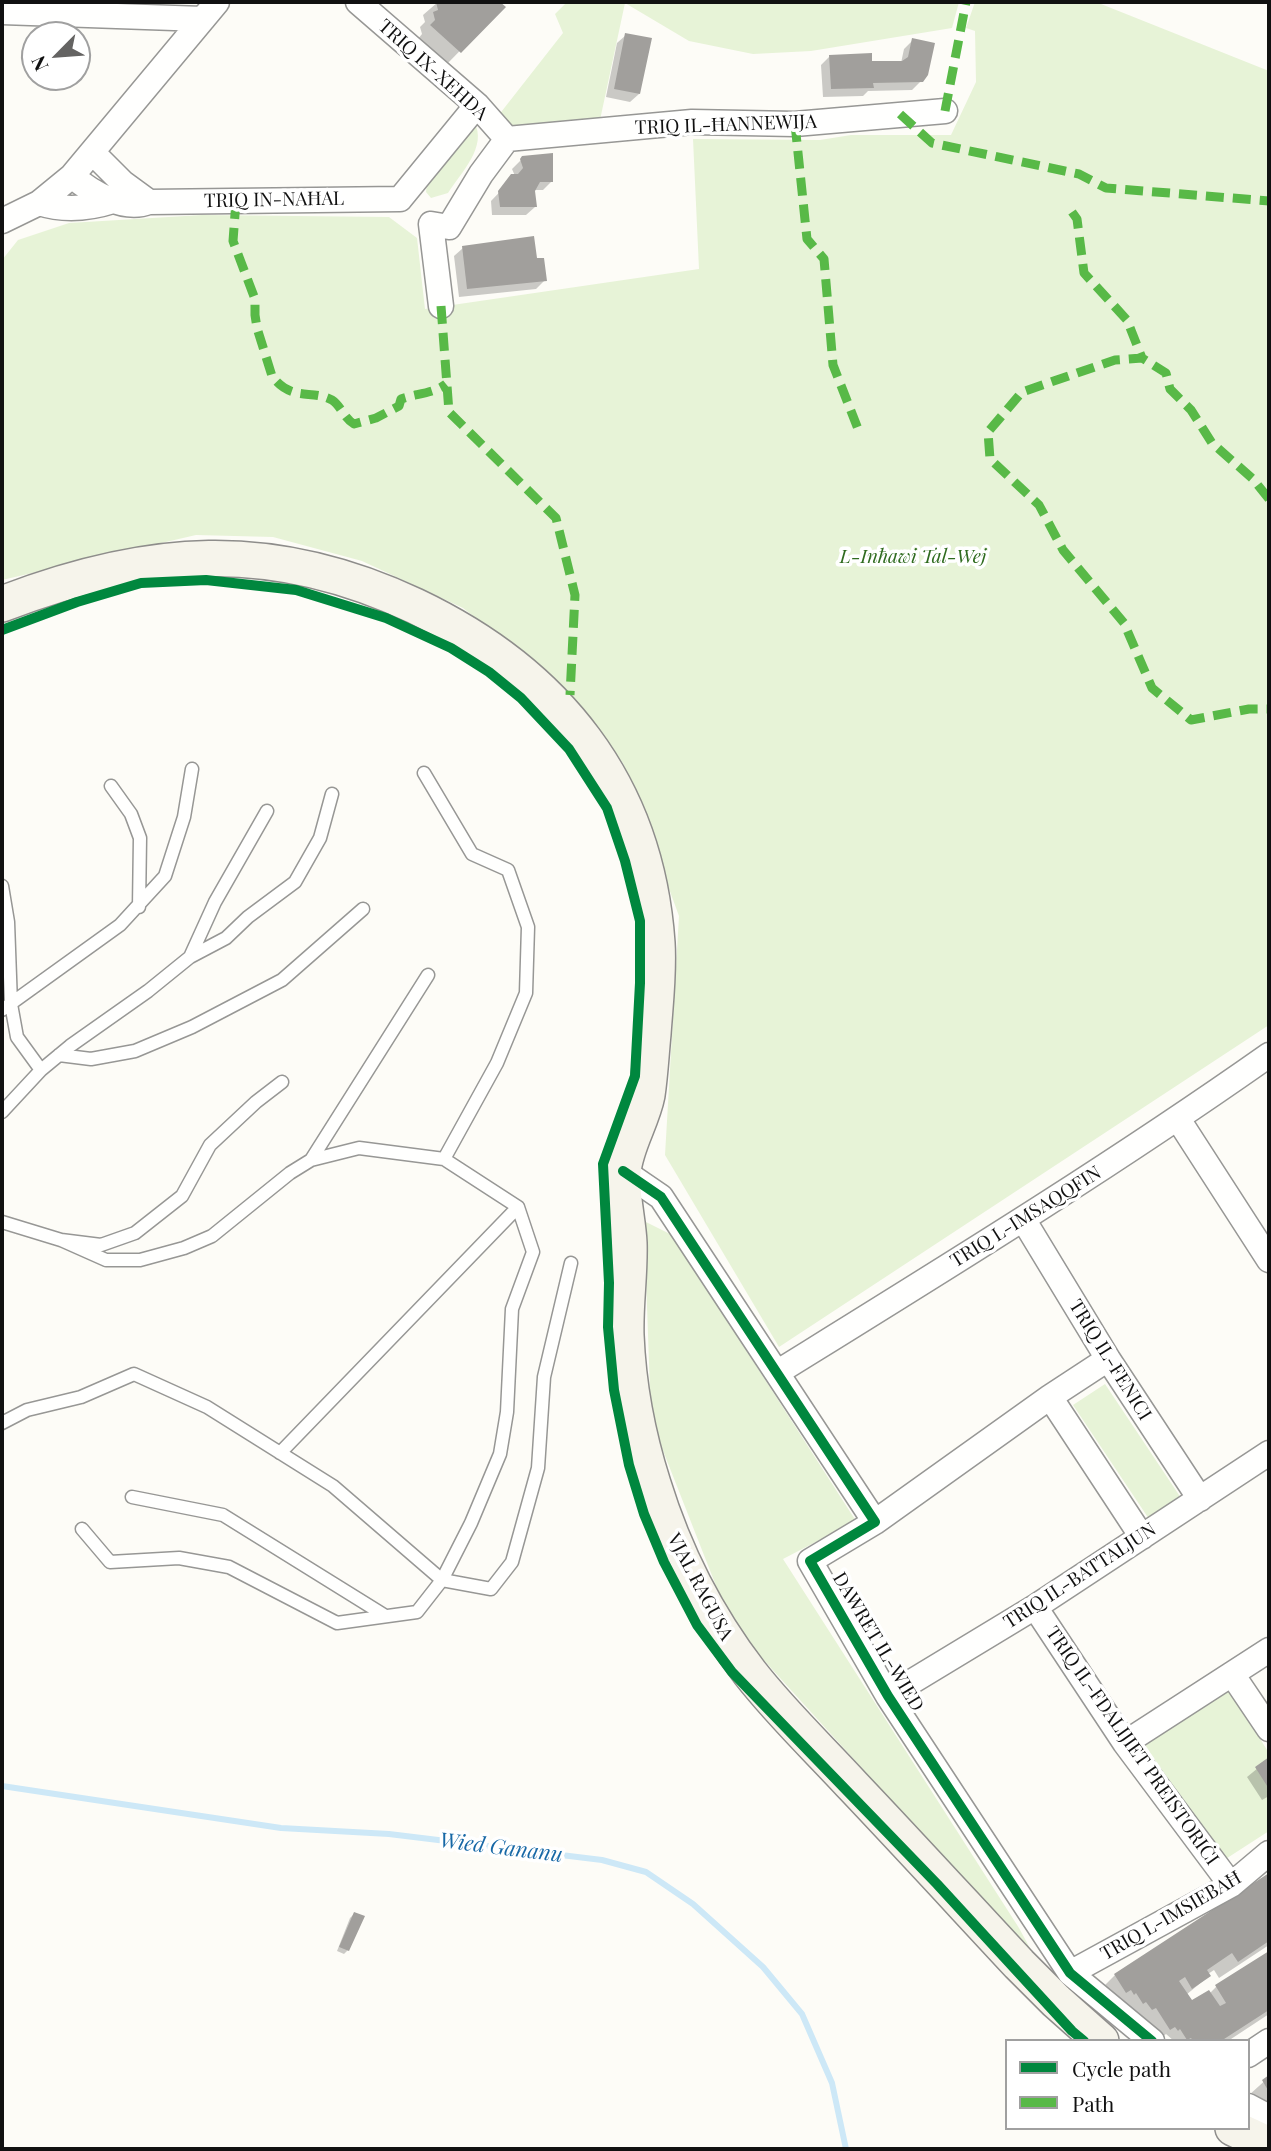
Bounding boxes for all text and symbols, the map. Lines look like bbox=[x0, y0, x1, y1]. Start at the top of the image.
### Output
street label: TRIQ IX-XEHDA bbox=[373, 15, 493, 125]
north arrow bbox=[21, 21, 91, 91]
text: N bbox=[24, 52, 53, 76]
street label: TRIQ IL-ĦANNEWIJA bbox=[635, 110, 817, 140]
street label: TRIQ IN-NAĦAL bbox=[204, 187, 344, 213]
park label: L-Inħawi Tal-Wej bbox=[840, 546, 986, 568]
street label: TRIQ L-IMSAQQFIN bbox=[946, 1161, 1106, 1273]
street label: TRIQ IL-FENICI bbox=[1064, 1295, 1156, 1425]
street label: TRIQ IL-BATTALJUN bbox=[1000, 1518, 1160, 1634]
street label: VJAL RAGUSA bbox=[662, 1530, 738, 1644]
street label: DAWRET IL-WIED bbox=[828, 1568, 928, 1716]
street label: TRIQ IL-FDALIJIET PREISTORIĊI bbox=[1041, 1622, 1223, 1870]
water label: Wied Gananu bbox=[438, 1828, 564, 1868]
street label: TRIQ L-IMSIEBAĦ bbox=[1097, 1866, 1245, 1966]
legend bbox=[1005, 2039, 1250, 2130]
text: Cycle path bbox=[1072, 2054, 1171, 2082]
text: Path bbox=[1072, 2089, 1114, 2117]

